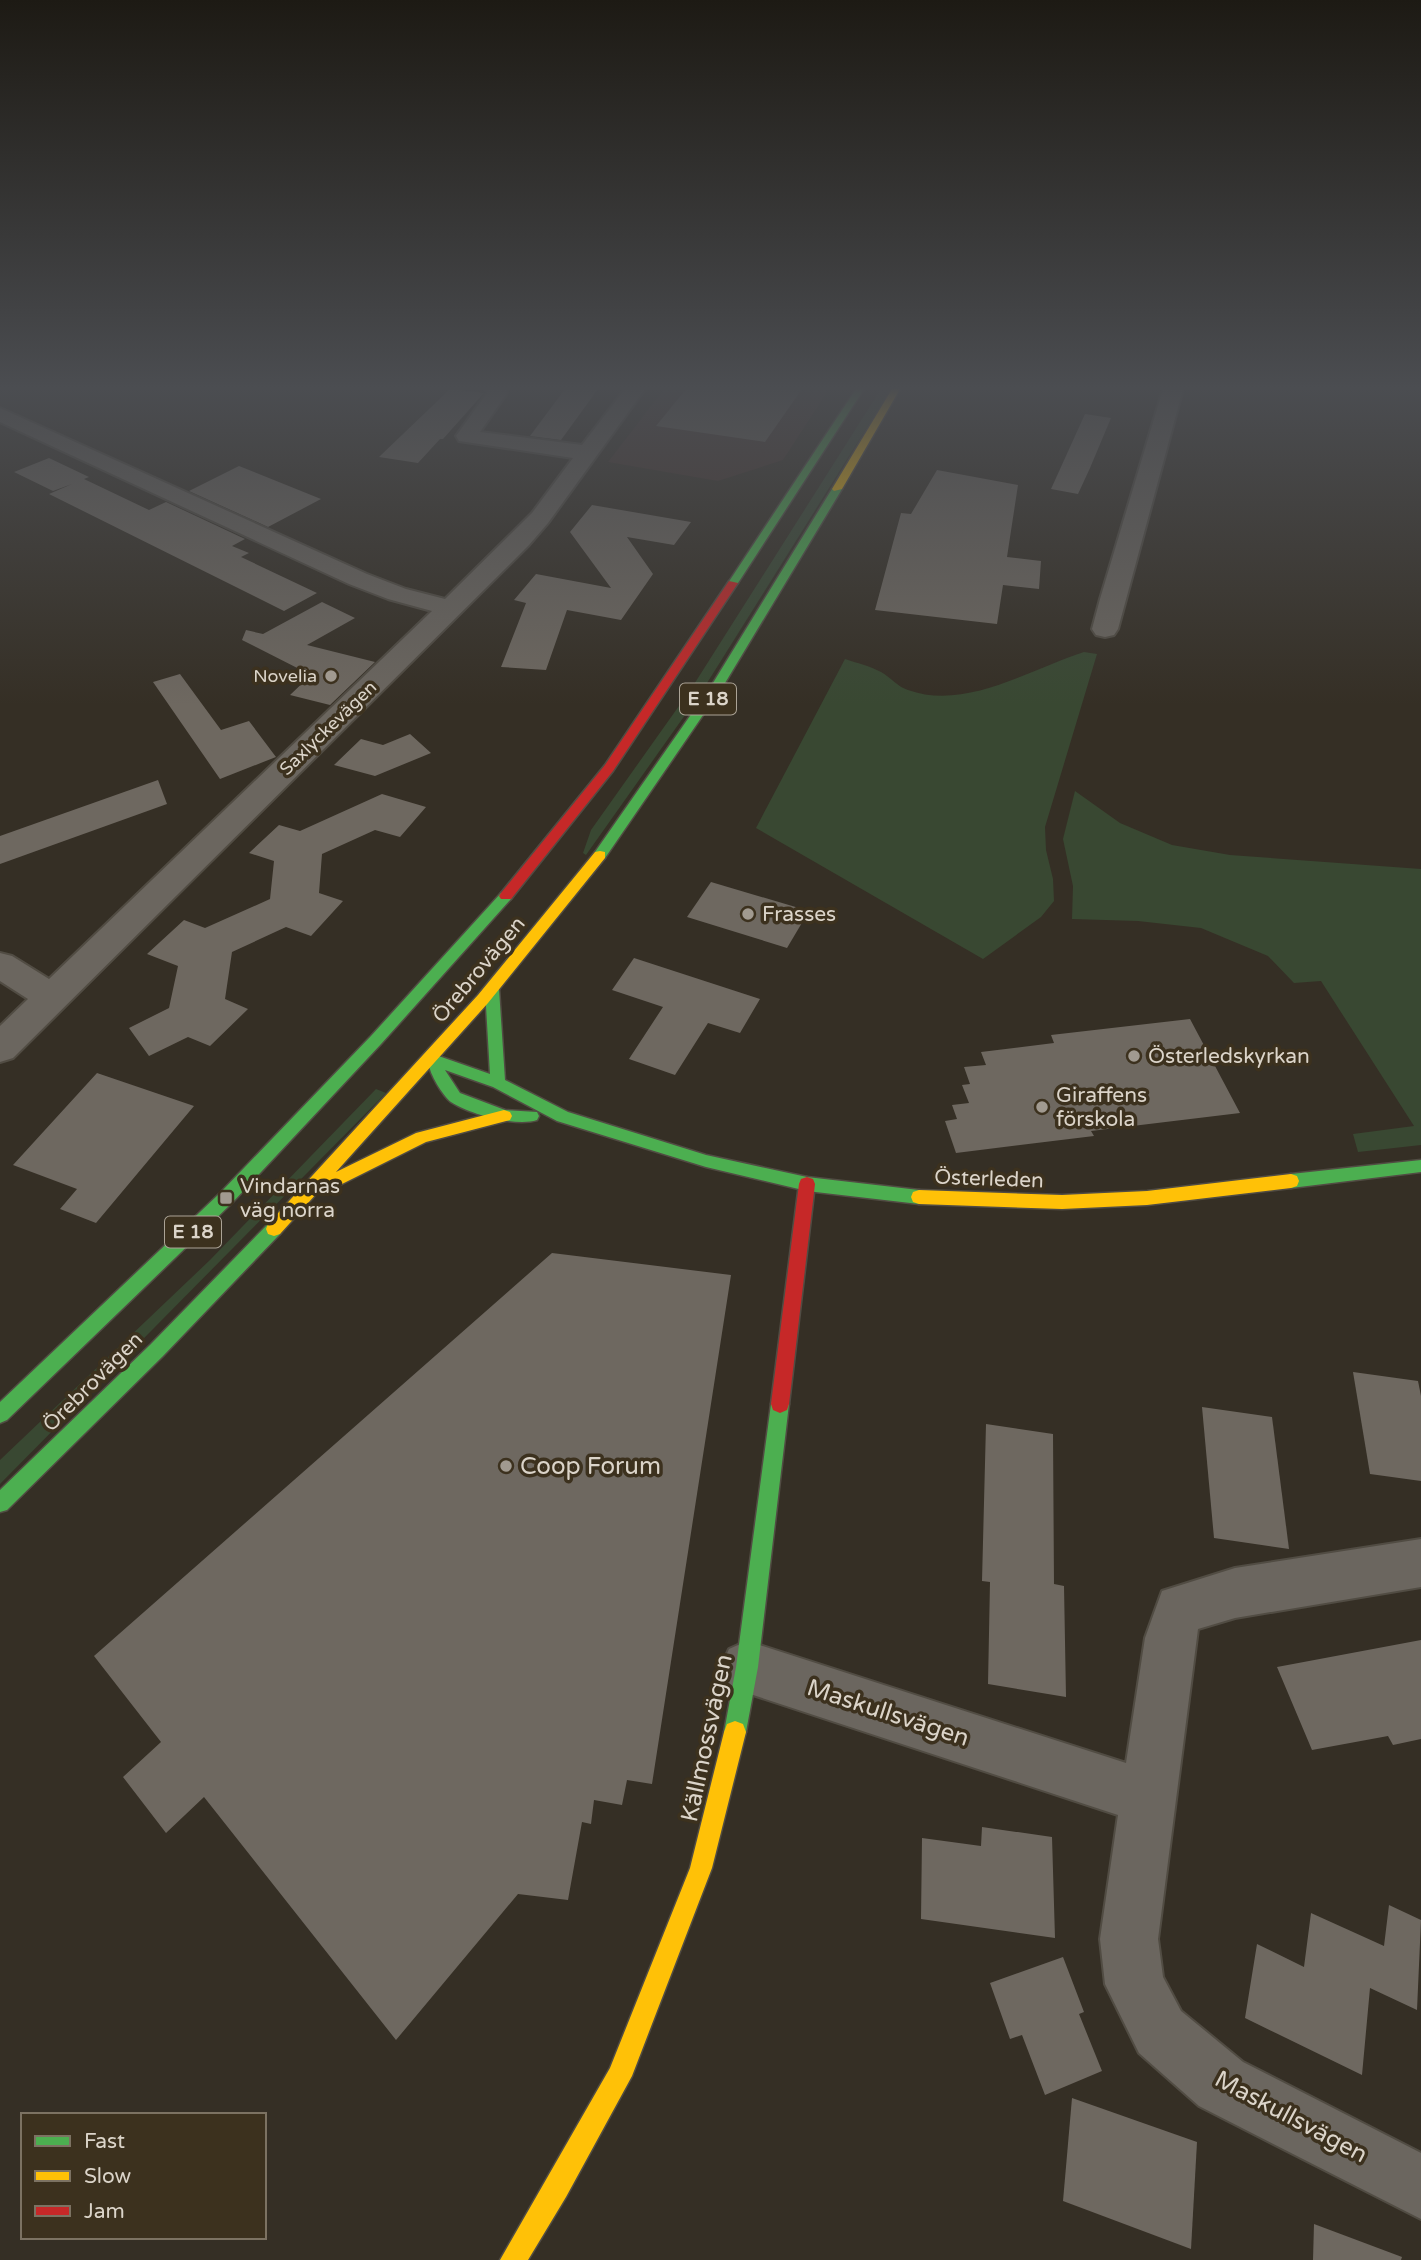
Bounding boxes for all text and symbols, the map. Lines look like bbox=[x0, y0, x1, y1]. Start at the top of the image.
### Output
place label: Novelia bbox=[253, 665, 317, 687]
marker: Novelia bbox=[323, 668, 339, 684]
street label: Saxlyckevägen bbox=[275, 676, 381, 780]
road number: E 18 bbox=[680, 684, 736, 714]
place label: Frasses bbox=[762, 902, 836, 927]
marker: Frasses bbox=[740, 906, 756, 922]
street label: Örebrovägen bbox=[427, 912, 531, 1028]
place label: Österledskyrkan bbox=[1148, 1044, 1310, 1069]
marker: Österledskyrkan bbox=[1126, 1048, 1142, 1064]
place label: Giraffens förskola bbox=[1056, 1083, 1147, 1132]
marker: Giraffens förskola bbox=[1034, 1099, 1050, 1115]
street label: Österleden bbox=[934, 1165, 1044, 1193]
place label: Vindarnas väg norra bbox=[240, 1174, 340, 1223]
marker: Vindarnas väg norra bbox=[218, 1190, 234, 1206]
road number: E 18 bbox=[165, 1216, 221, 1248]
street label: Örebrovägen bbox=[38, 1327, 148, 1437]
place label: Coop Forum bbox=[520, 1452, 661, 1481]
marker: Coop Forum bbox=[498, 1458, 514, 1474]
street label: Källmossvägen bbox=[675, 1652, 739, 1824]
street label: Maskullsvägen bbox=[803, 1673, 973, 1753]
street label: Maskullsvägen bbox=[1210, 2065, 1372, 2169]
legend bbox=[21, 2113, 266, 2239]
text: Fast bbox=[84, 2129, 125, 2154]
text: Slow bbox=[84, 2164, 132, 2189]
text: Jam bbox=[84, 2199, 125, 2224]

